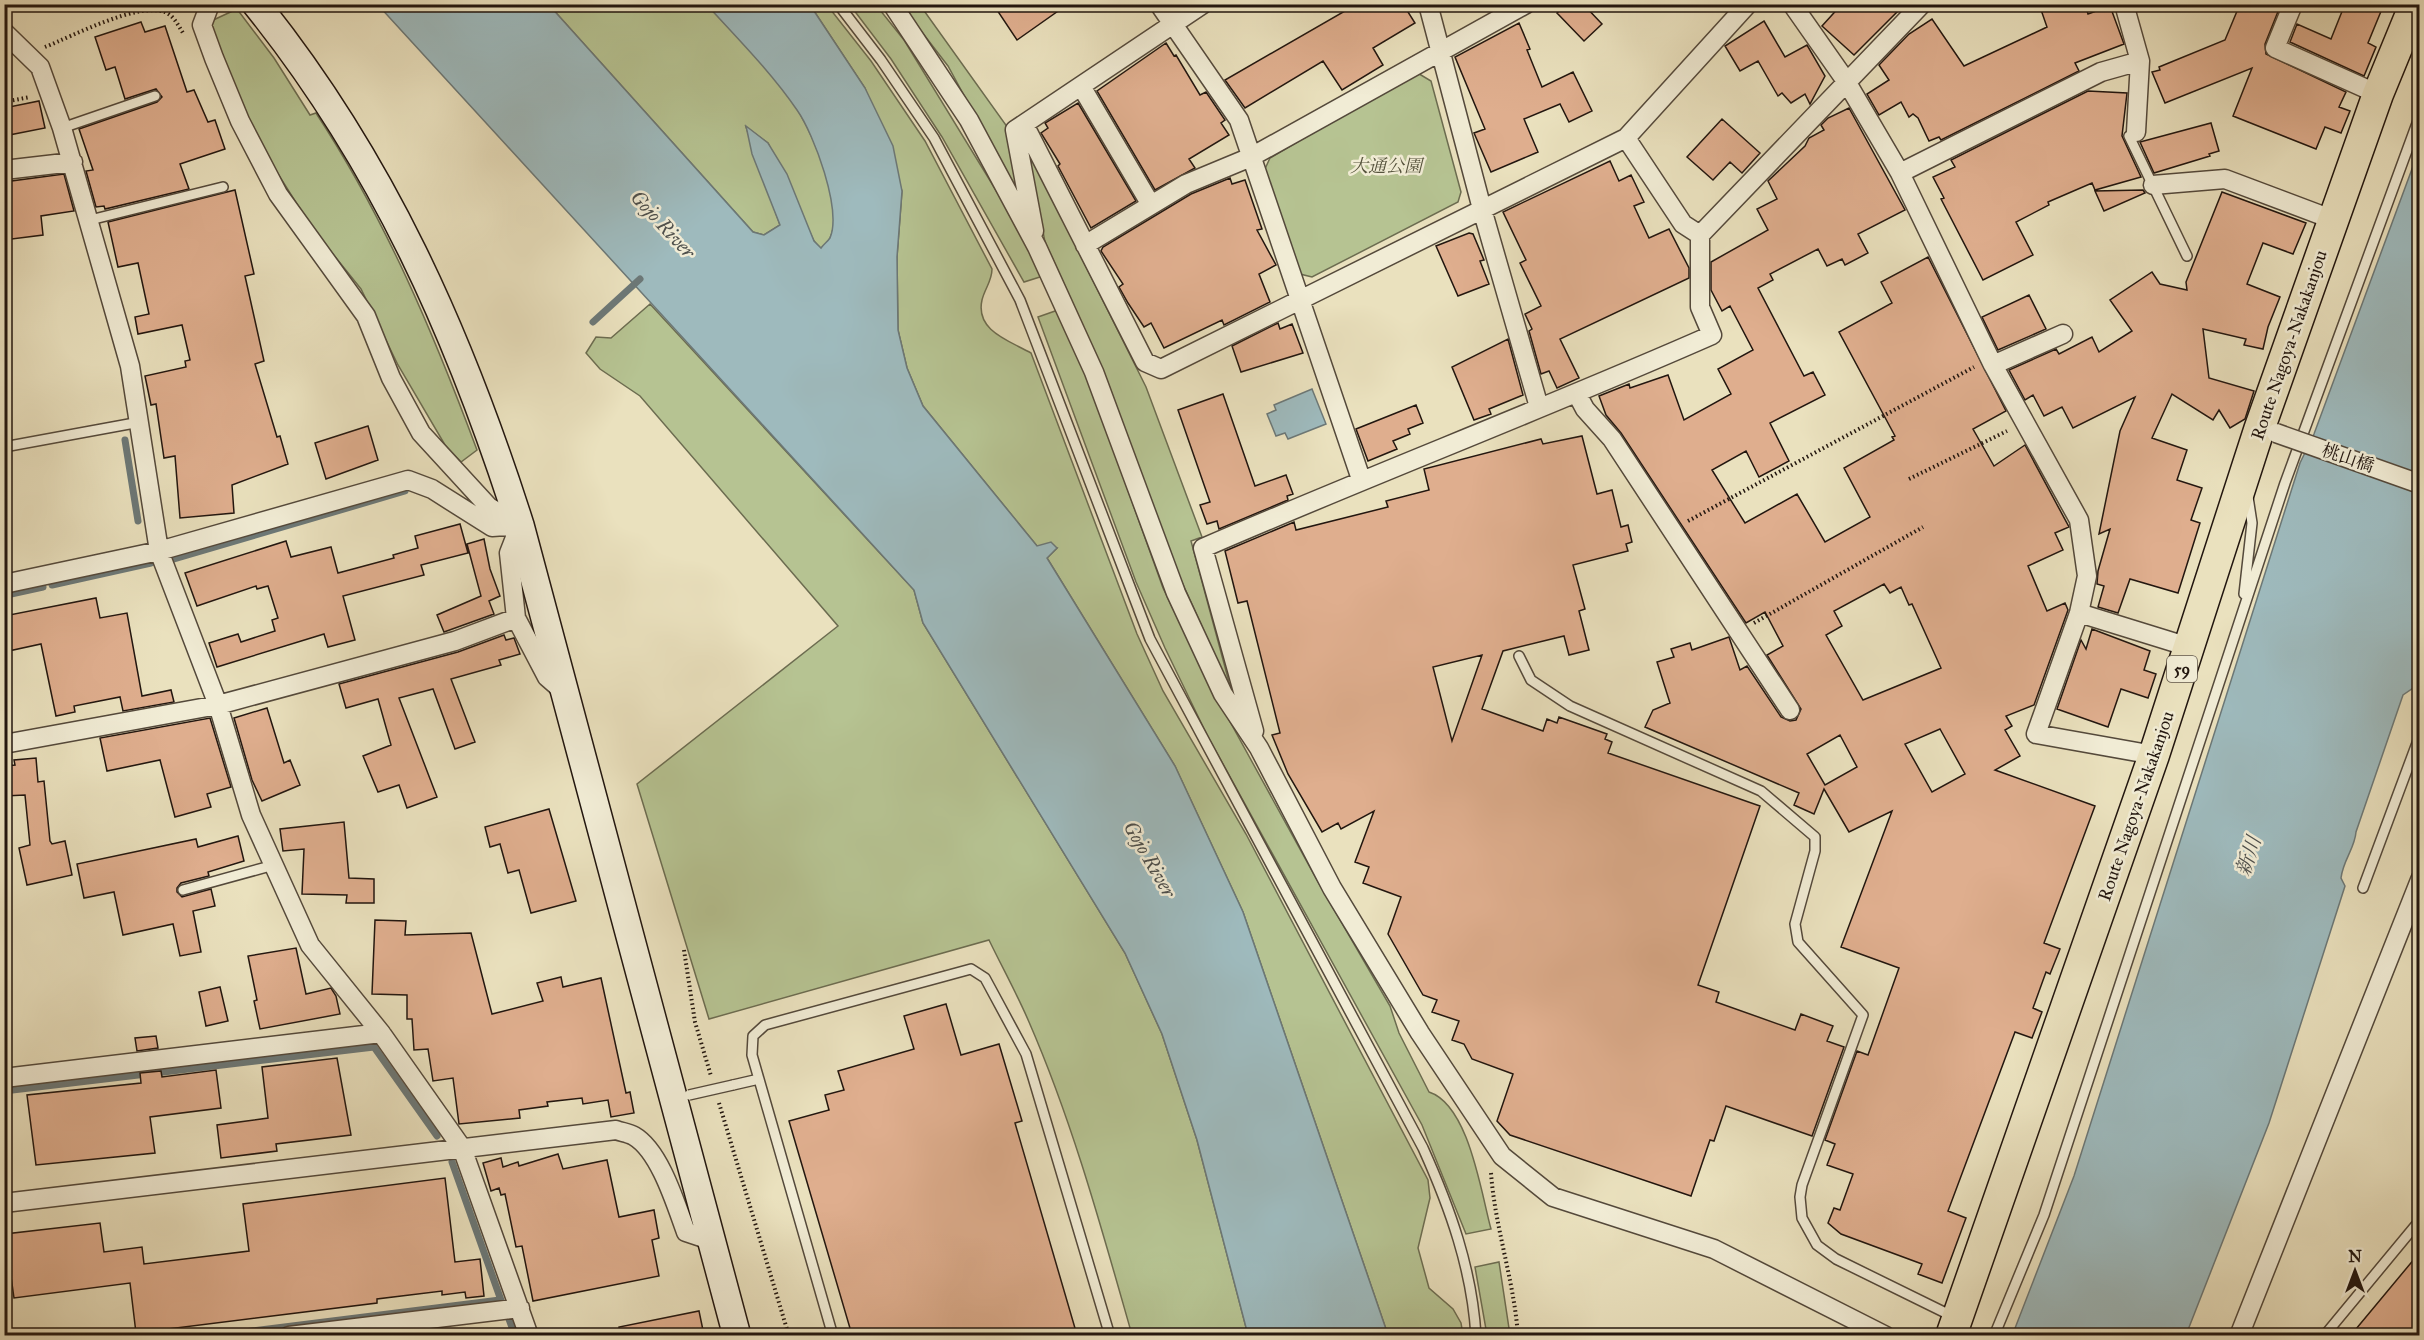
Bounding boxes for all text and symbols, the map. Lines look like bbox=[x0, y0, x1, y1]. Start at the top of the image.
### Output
park label: 大通公園 bbox=[1350, 155, 1425, 177]
water label: Gojo River bbox=[625, 185, 702, 264]
street label: Route Nagoya-Nakakanjou bbox=[2246, 247, 2333, 443]
street label: 桃山橋 bbox=[2319, 439, 2377, 477]
road number: 59 bbox=[2167, 656, 2197, 682]
street label: Route Nagoya-Nakakanjou bbox=[2093, 708, 2180, 904]
water label: Gojo River bbox=[1119, 817, 1182, 903]
water label: 新川 bbox=[2230, 831, 2266, 879]
north arrow bbox=[2325, 1241, 2385, 1301]
text: N bbox=[2348, 1247, 2362, 1266]

